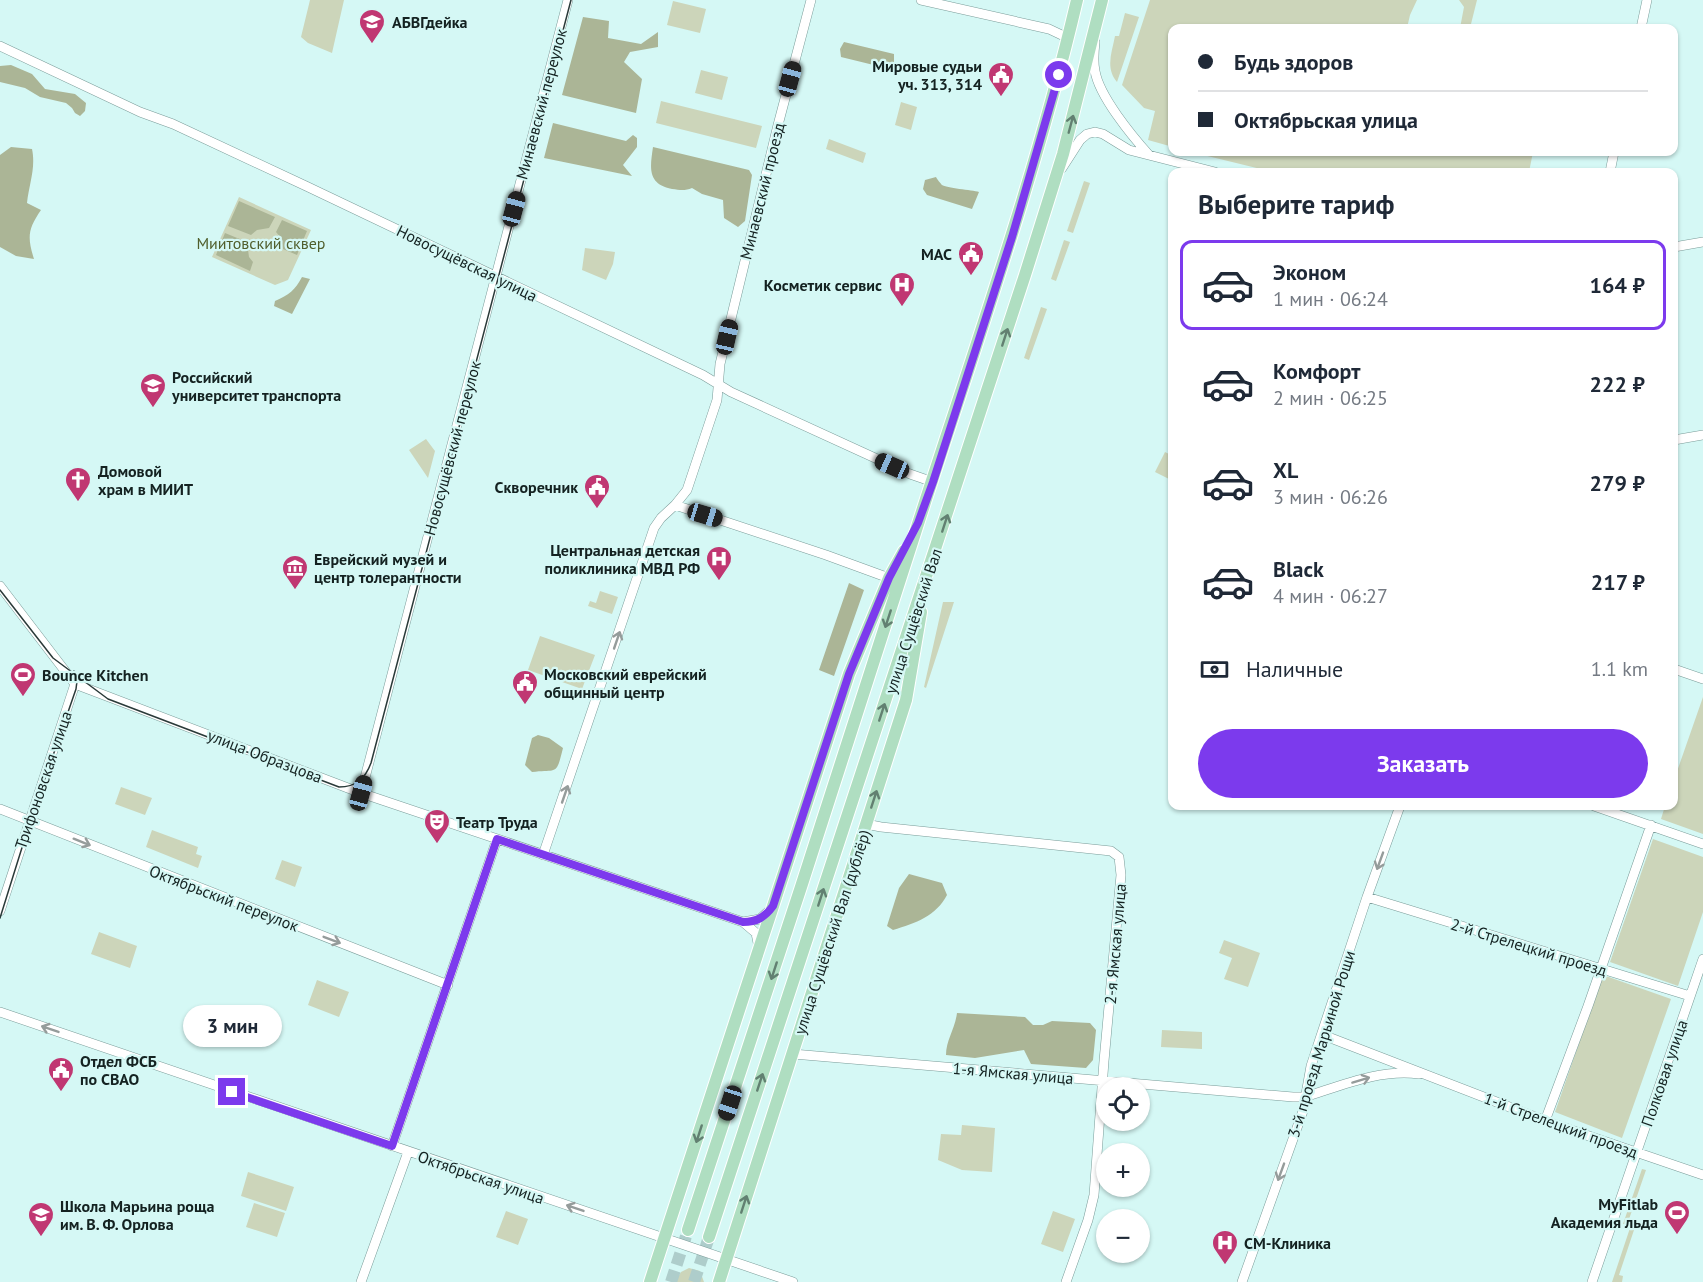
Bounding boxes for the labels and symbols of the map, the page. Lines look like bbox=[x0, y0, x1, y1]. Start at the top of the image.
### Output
school or university icon: АБВГдейка bbox=[357, 7, 387, 45]
place label: АБВГдейка bbox=[392, 12, 468, 32]
street label: Минаевский переулок bbox=[511, 26, 571, 182]
place label: Мировые судьи уч. 313, 314 bbox=[872, 56, 982, 94]
car bbox=[777, 59, 803, 99]
public building icon: Мировые судьи уч. 313, 314 bbox=[986, 60, 1016, 98]
route start bbox=[1045, 61, 1072, 88]
one-way arrow bbox=[1066, 115, 1077, 134]
street label: Минаевский проезд bbox=[735, 120, 789, 261]
car bbox=[501, 189, 527, 229]
street label: Новосущёвская улица bbox=[393, 220, 541, 306]
park label: Миитовский сквер bbox=[196, 233, 326, 253]
public building icon: MAC bbox=[956, 239, 986, 277]
place label: MAC bbox=[921, 244, 952, 264]
hospital icon: Косметик сервис bbox=[887, 270, 917, 308]
place label: Косметик сервис bbox=[764, 275, 882, 295]
car bbox=[714, 317, 740, 357]
one-way arrow bbox=[1001, 328, 1012, 347]
street label: Новосущёвский переулок bbox=[419, 358, 485, 537]
place label: Российский университет транспорта bbox=[171, 367, 341, 405]
school or university icon: Российский университет транспорта bbox=[138, 371, 168, 409]
car bbox=[872, 450, 912, 482]
place label: Домовой храм в МИИТ bbox=[98, 461, 193, 499]
church icon: Домовой храм в МИИТ bbox=[63, 465, 93, 503]
public building icon: Скворечник bbox=[582, 472, 612, 510]
place label: Скворечник bbox=[495, 477, 578, 497]
car bbox=[685, 501, 725, 529]
one-way arrow bbox=[940, 514, 951, 533]
place label: Центральная детская поликлиника МВД РФ bbox=[544, 540, 700, 578]
hospital icon: Центральная детская поликлиника МВД РФ bbox=[704, 544, 734, 582]
street label: улица Сущёвский Вал bbox=[880, 546, 946, 696]
place label: Еврейский музей и центр толерантности bbox=[314, 549, 462, 587]
museum icon: Еврейский музей и центр толерантности bbox=[280, 553, 310, 591]
one-way arrow bbox=[882, 609, 893, 628]
one-way arrow bbox=[612, 631, 623, 650]
sports icon: Bounce Kitchen bbox=[8, 660, 38, 698]
place label: Московский еврейский общинный центр bbox=[544, 664, 707, 702]
place label: Bounce Kitchen bbox=[42, 665, 148, 685]
public building icon: Московский еврейский общинный центр bbox=[510, 668, 540, 706]
one-way arrow bbox=[878, 703, 889, 722]
street label: Трифоновская улица bbox=[10, 708, 76, 852]
street label: улица Образцова bbox=[205, 725, 325, 787]
car bbox=[348, 773, 374, 813]
one-way arrow bbox=[560, 785, 571, 804]
one-way arrow bbox=[870, 790, 881, 809]
theatre icon: Театр Труда bbox=[422, 807, 452, 845]
place label: Театр Труда bbox=[456, 812, 538, 832]
street label: улица Сущёвский Вал (дублёр) bbox=[789, 827, 875, 1037]
one-way arrow bbox=[72, 837, 91, 848]
one-way arrow bbox=[1374, 851, 1385, 869]
street label: Октябрьский переулок bbox=[146, 860, 302, 936]
street label: 2-я Ямская улица bbox=[1100, 883, 1130, 1005]
one-way arrow bbox=[817, 888, 828, 907]
street label: 2-й Стрелецкий проезд bbox=[1448, 914, 1610, 980]
one-way arrow bbox=[322, 935, 341, 946]
street label: 3-й проезд Марьиной Рощи bbox=[1283, 948, 1359, 1140]
one-way arrow bbox=[768, 961, 779, 980]
callout: 3 мин bbox=[182, 1005, 282, 1047]
street label: Полковая улица bbox=[1636, 1017, 1692, 1129]
one-way arrow bbox=[42, 1023, 60, 1034]
place label: Отдел ФСБ по СВАО bbox=[80, 1051, 157, 1089]
public building icon: Отдел ФСБ по СВАО bbox=[46, 1055, 76, 1093]
street label: 1-я Ямская улица bbox=[952, 1058, 1074, 1088]
one-way arrow bbox=[755, 1073, 766, 1092]
one-way arrow bbox=[1351, 1073, 1370, 1084]
route end bbox=[218, 1078, 245, 1105]
car bbox=[716, 1083, 744, 1123]
street label: 1-й Стрелецкий проезд bbox=[1481, 1088, 1641, 1162]
one-way arrow bbox=[693, 1124, 704, 1143]
street label: Октябрьская улица bbox=[415, 1146, 547, 1208]
one-way arrow bbox=[1274, 1162, 1285, 1181]
place label: MyFitlab Академия льда bbox=[1551, 1194, 1658, 1232]
one-way arrow bbox=[740, 1195, 751, 1214]
place label: Школа Марьина роща им. В. Ф. Орлова bbox=[60, 1196, 214, 1234]
sports icon: MyFitlab Академия льда bbox=[1662, 1198, 1692, 1236]
school or university icon: Школа Марьина роща им. В. Ф. Орлова bbox=[26, 1200, 56, 1238]
one-way arrow bbox=[566, 1202, 585, 1213]
hospital icon: СМ-Клиника bbox=[1210, 1228, 1240, 1266]
place label: СМ-Клиника bbox=[1244, 1233, 1331, 1253]

